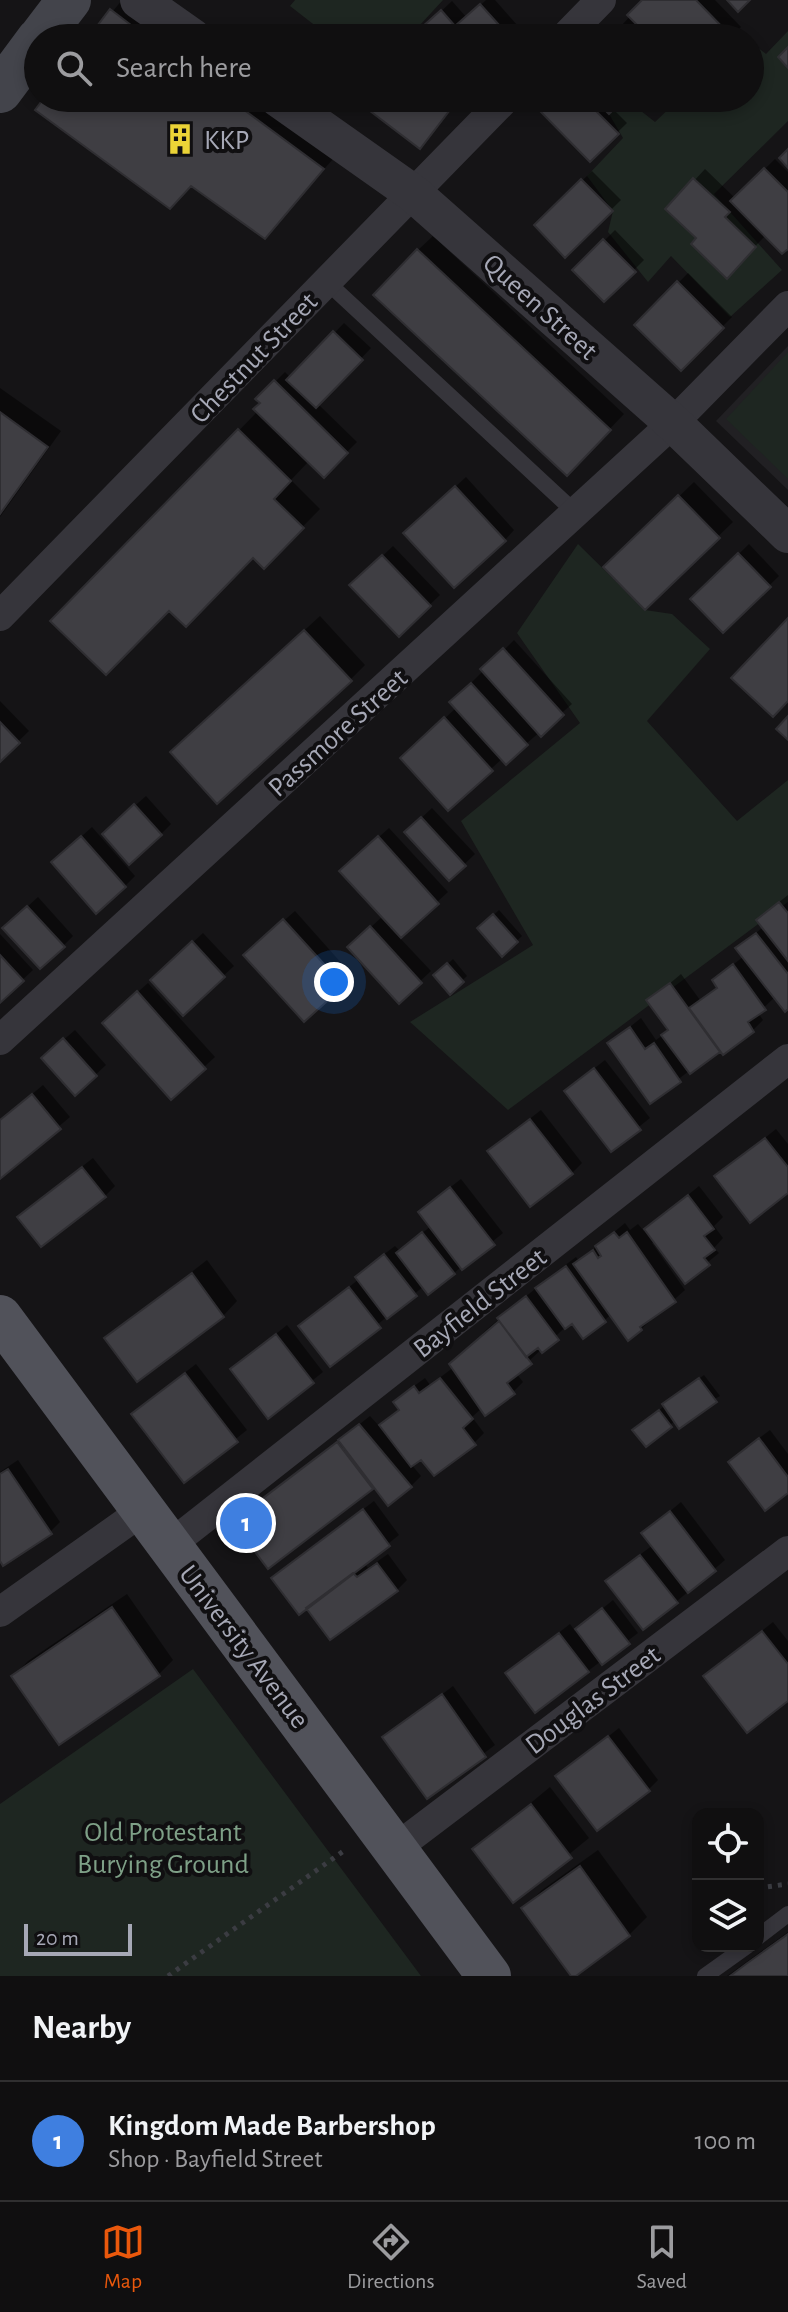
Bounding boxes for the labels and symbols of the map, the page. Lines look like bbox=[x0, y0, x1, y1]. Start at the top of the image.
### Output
building icon: KKP bbox=[163, 122, 197, 156]
place label: KKP bbox=[204, 127, 249, 155]
street label: Queen Street bbox=[477, 249, 602, 366]
street label: Chestnut Street bbox=[185, 288, 323, 429]
street label: Passmore Street bbox=[264, 664, 413, 803]
your location bbox=[314, 962, 354, 1002]
street label: Bayfield Street bbox=[409, 1243, 552, 1364]
pin: 1 bbox=[220, 1493, 272, 1553]
street label: University Avenue bbox=[173, 1561, 314, 1734]
street label: Douglas Street bbox=[521, 1641, 666, 1760]
park label: Old Protestant Burying Ground bbox=[77, 1819, 249, 1879]
scale bar bbox=[24, 1920, 132, 1956]

